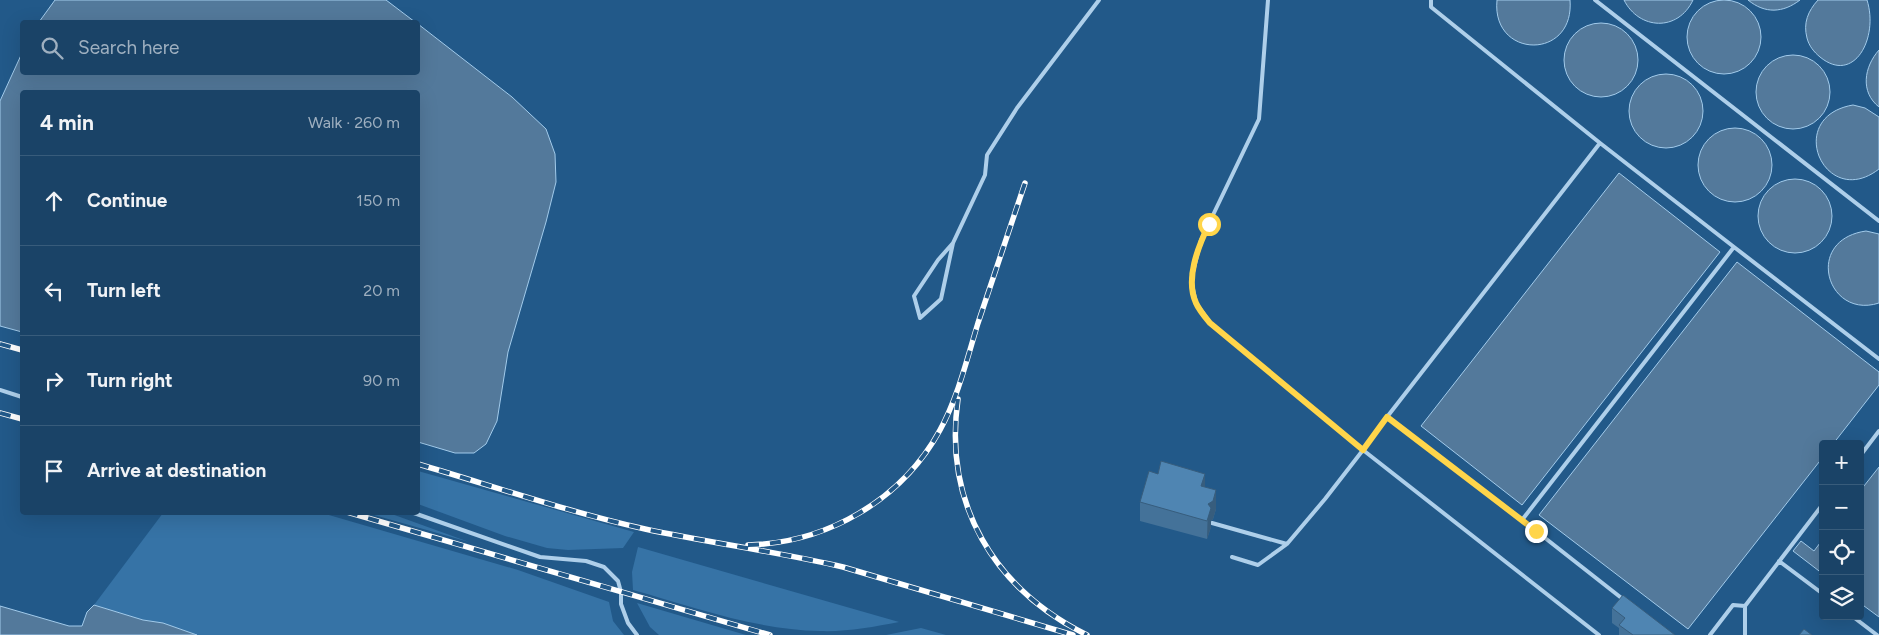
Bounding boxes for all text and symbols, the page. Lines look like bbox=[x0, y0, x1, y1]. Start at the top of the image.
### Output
search box bbox=[20, 20, 420, 75]
icon: search bbox=[38, 34, 66, 62]
text: Search here bbox=[78, 36, 180, 59]
text: 4 min bbox=[40, 110, 94, 135]
text: Walk · 260 m bbox=[308, 113, 400, 132]
icon: ahead bbox=[40, 187, 68, 215]
text: Continue bbox=[87, 189, 167, 212]
text: 150 m bbox=[356, 191, 400, 210]
route start bbox=[1198, 213, 1221, 236]
icon: left bbox=[40, 277, 68, 305]
text: Turn left bbox=[87, 279, 161, 302]
text: 20 m bbox=[363, 281, 400, 300]
icon: right bbox=[40, 367, 68, 395]
text: Turn right bbox=[87, 369, 173, 392]
text: 90 m bbox=[363, 371, 400, 390]
map controls bbox=[1819, 440, 1864, 620]
button: + bbox=[1819, 440, 1864, 485]
icon: arrive bbox=[40, 457, 68, 485]
text: Arrive at destination bbox=[87, 459, 266, 482]
button: − bbox=[1819, 485, 1864, 530]
route end bbox=[1525, 520, 1548, 543]
button: locate bbox=[1819, 530, 1864, 575]
button: layers bbox=[1819, 575, 1864, 620]

